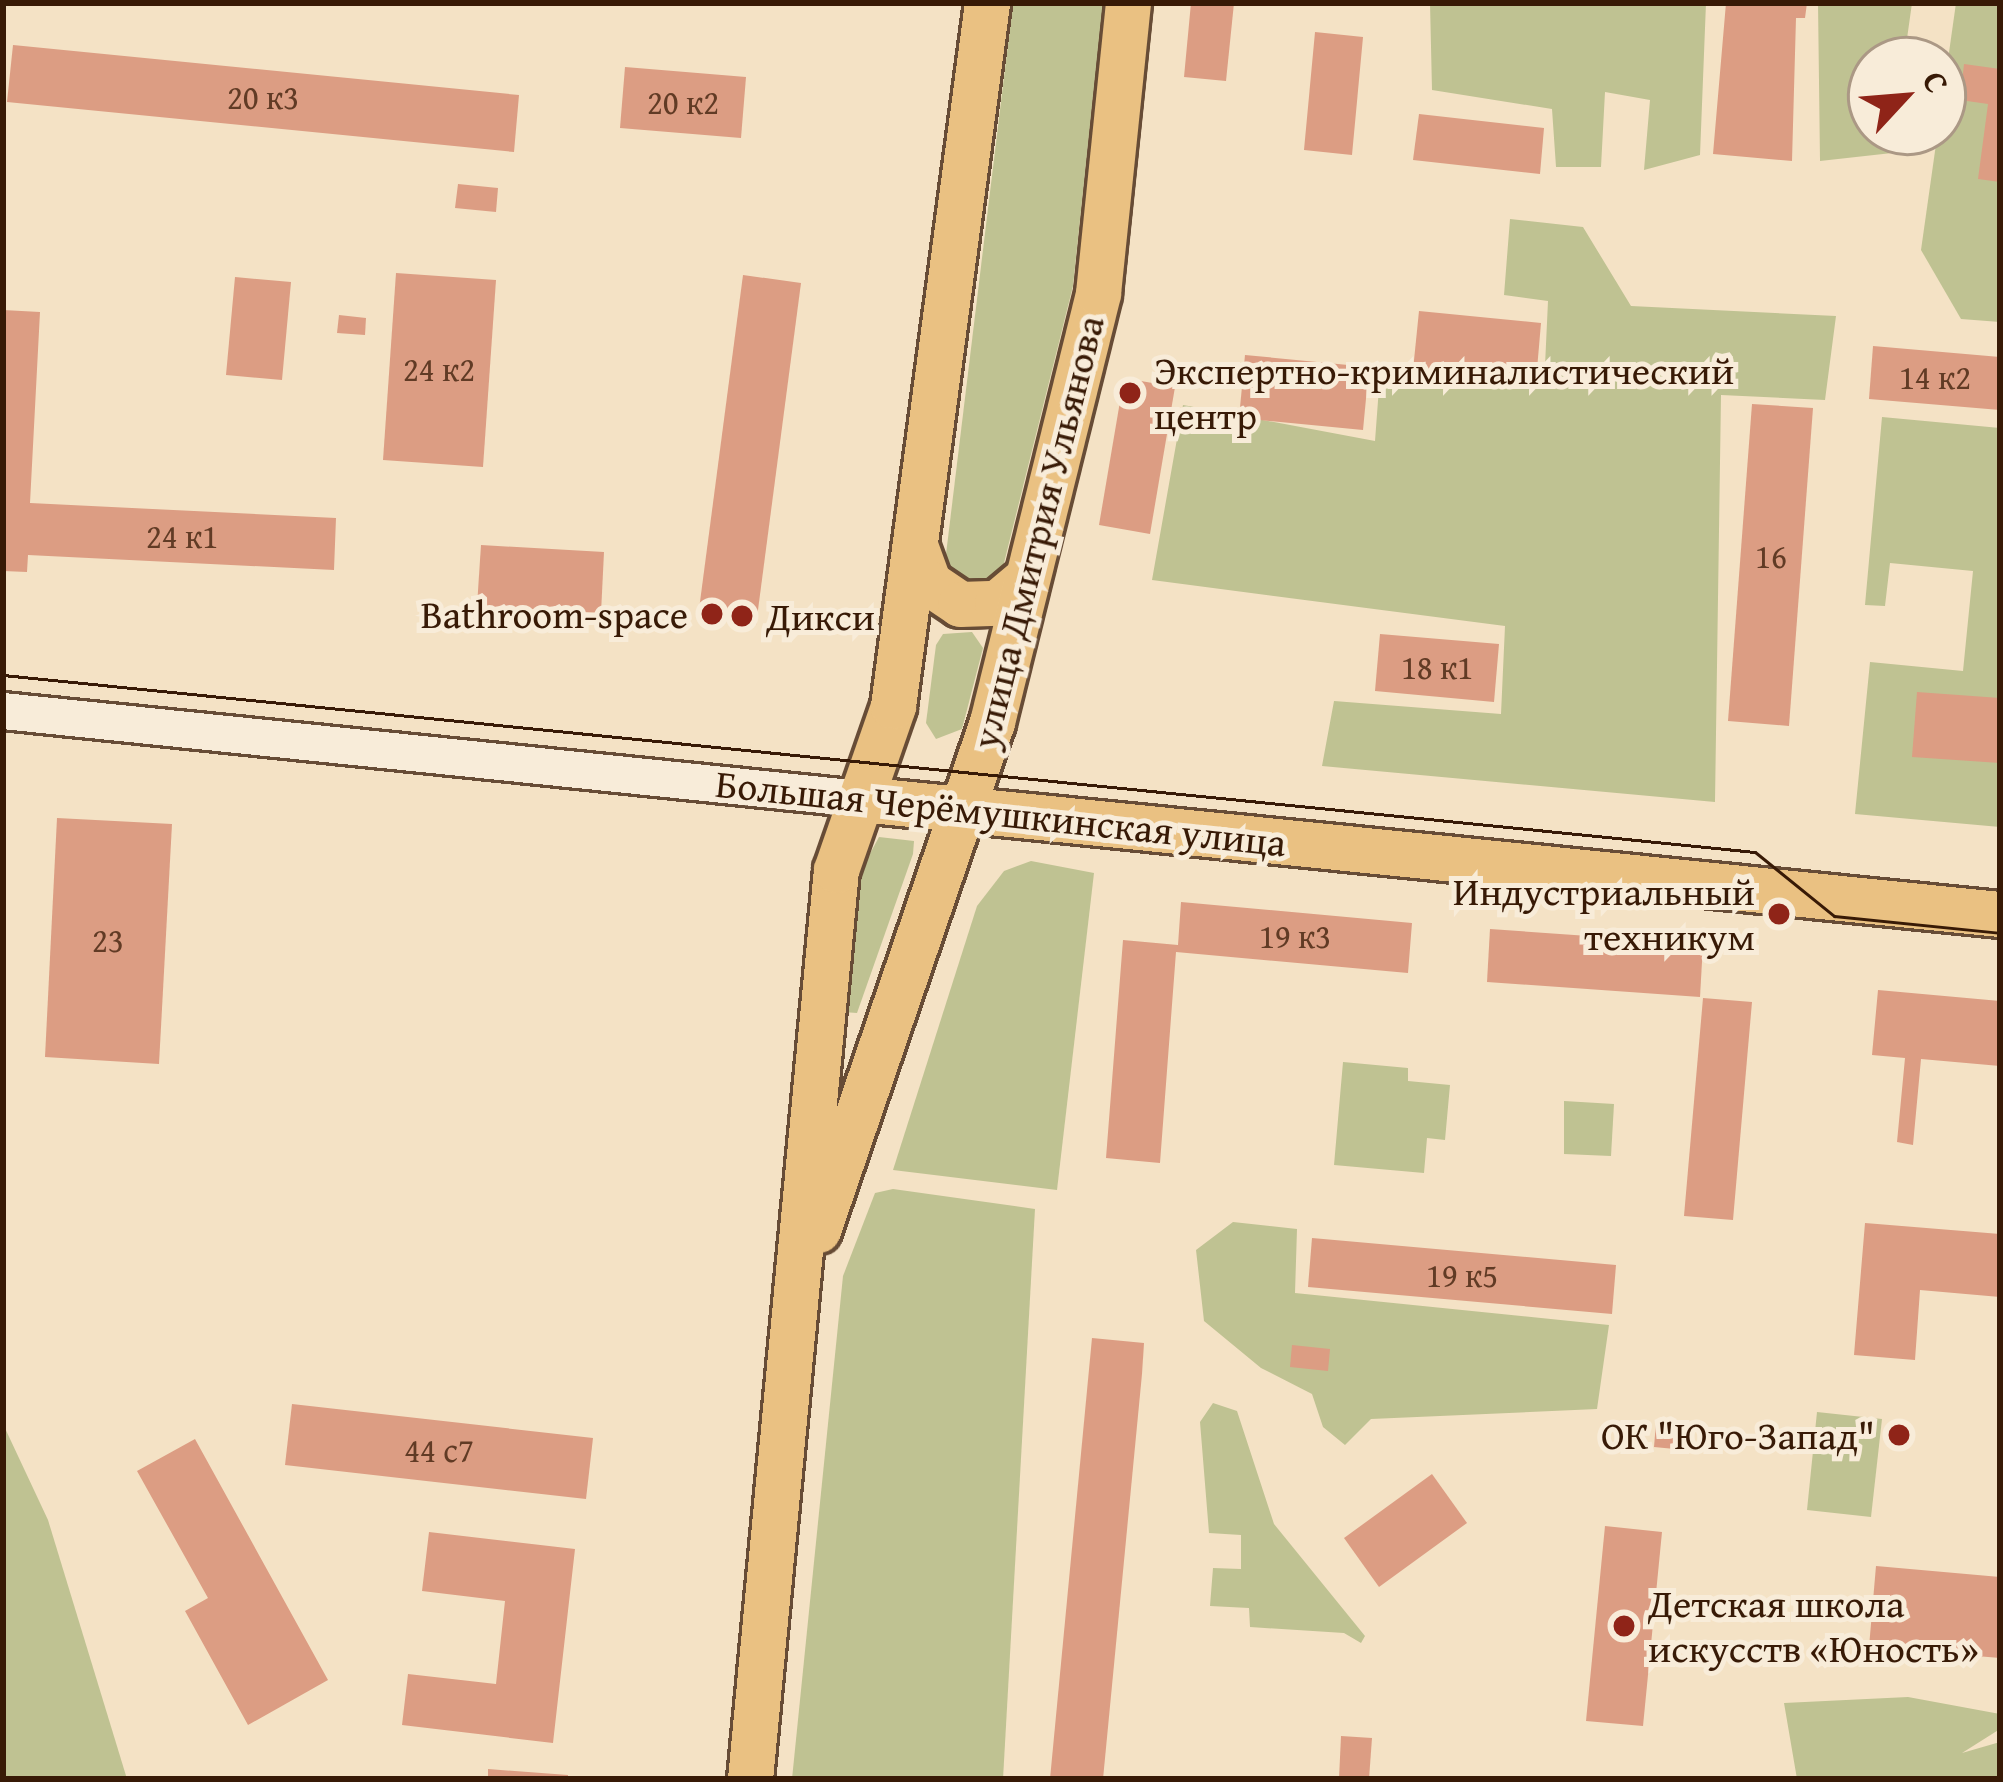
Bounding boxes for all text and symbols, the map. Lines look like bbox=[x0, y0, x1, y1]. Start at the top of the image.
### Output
north arrow bbox=[1847, 36, 1967, 156]
text: С bbox=[1911, 63, 1962, 100]
house number: 20 к3 bbox=[227, 78, 299, 118]
house number: 20 к2 bbox=[647, 83, 719, 123]
street label: улица Дмитрия Ульянова bbox=[960, 311, 1114, 753]
place label: Экспертно-криминалистический центр bbox=[1154, 348, 1734, 439]
house number: 24 к2 bbox=[403, 350, 475, 390]
house number: 14 к2 bbox=[1899, 358, 1971, 398]
marker: Экспертно-криминалистический центр bbox=[1117, 380, 1143, 406]
house number: 24 к1 bbox=[146, 517, 218, 557]
house number: 16 bbox=[1755, 537, 1787, 577]
place label: Bathroom-space bbox=[421, 591, 688, 637]
place label: Дикси bbox=[766, 593, 875, 639]
marker: Bathroom-space bbox=[699, 601, 725, 627]
marker: Дикси bbox=[729, 603, 755, 629]
house number: 18 к1 bbox=[1401, 648, 1473, 688]
street label: Большая Черёмушкинская улица bbox=[714, 760, 1288, 866]
place label: Индустриальный техникум bbox=[1453, 869, 1755, 960]
marker: Индустриальный техникум bbox=[1766, 901, 1792, 927]
house number: 19 к3 bbox=[1259, 917, 1331, 957]
house number: 23 bbox=[92, 921, 124, 961]
house number: 19 к5 bbox=[1426, 1256, 1498, 1296]
place label: ОК "Юго-Запад" bbox=[1601, 1412, 1875, 1458]
marker: ОК "Юго-Запад" bbox=[1886, 1422, 1912, 1448]
house number: 44 с7 bbox=[404, 1431, 474, 1471]
place label: Детская школа искусств «Юность» bbox=[1648, 1581, 1979, 1672]
marker: Детская школа искусств «Юность» bbox=[1611, 1613, 1637, 1639]

